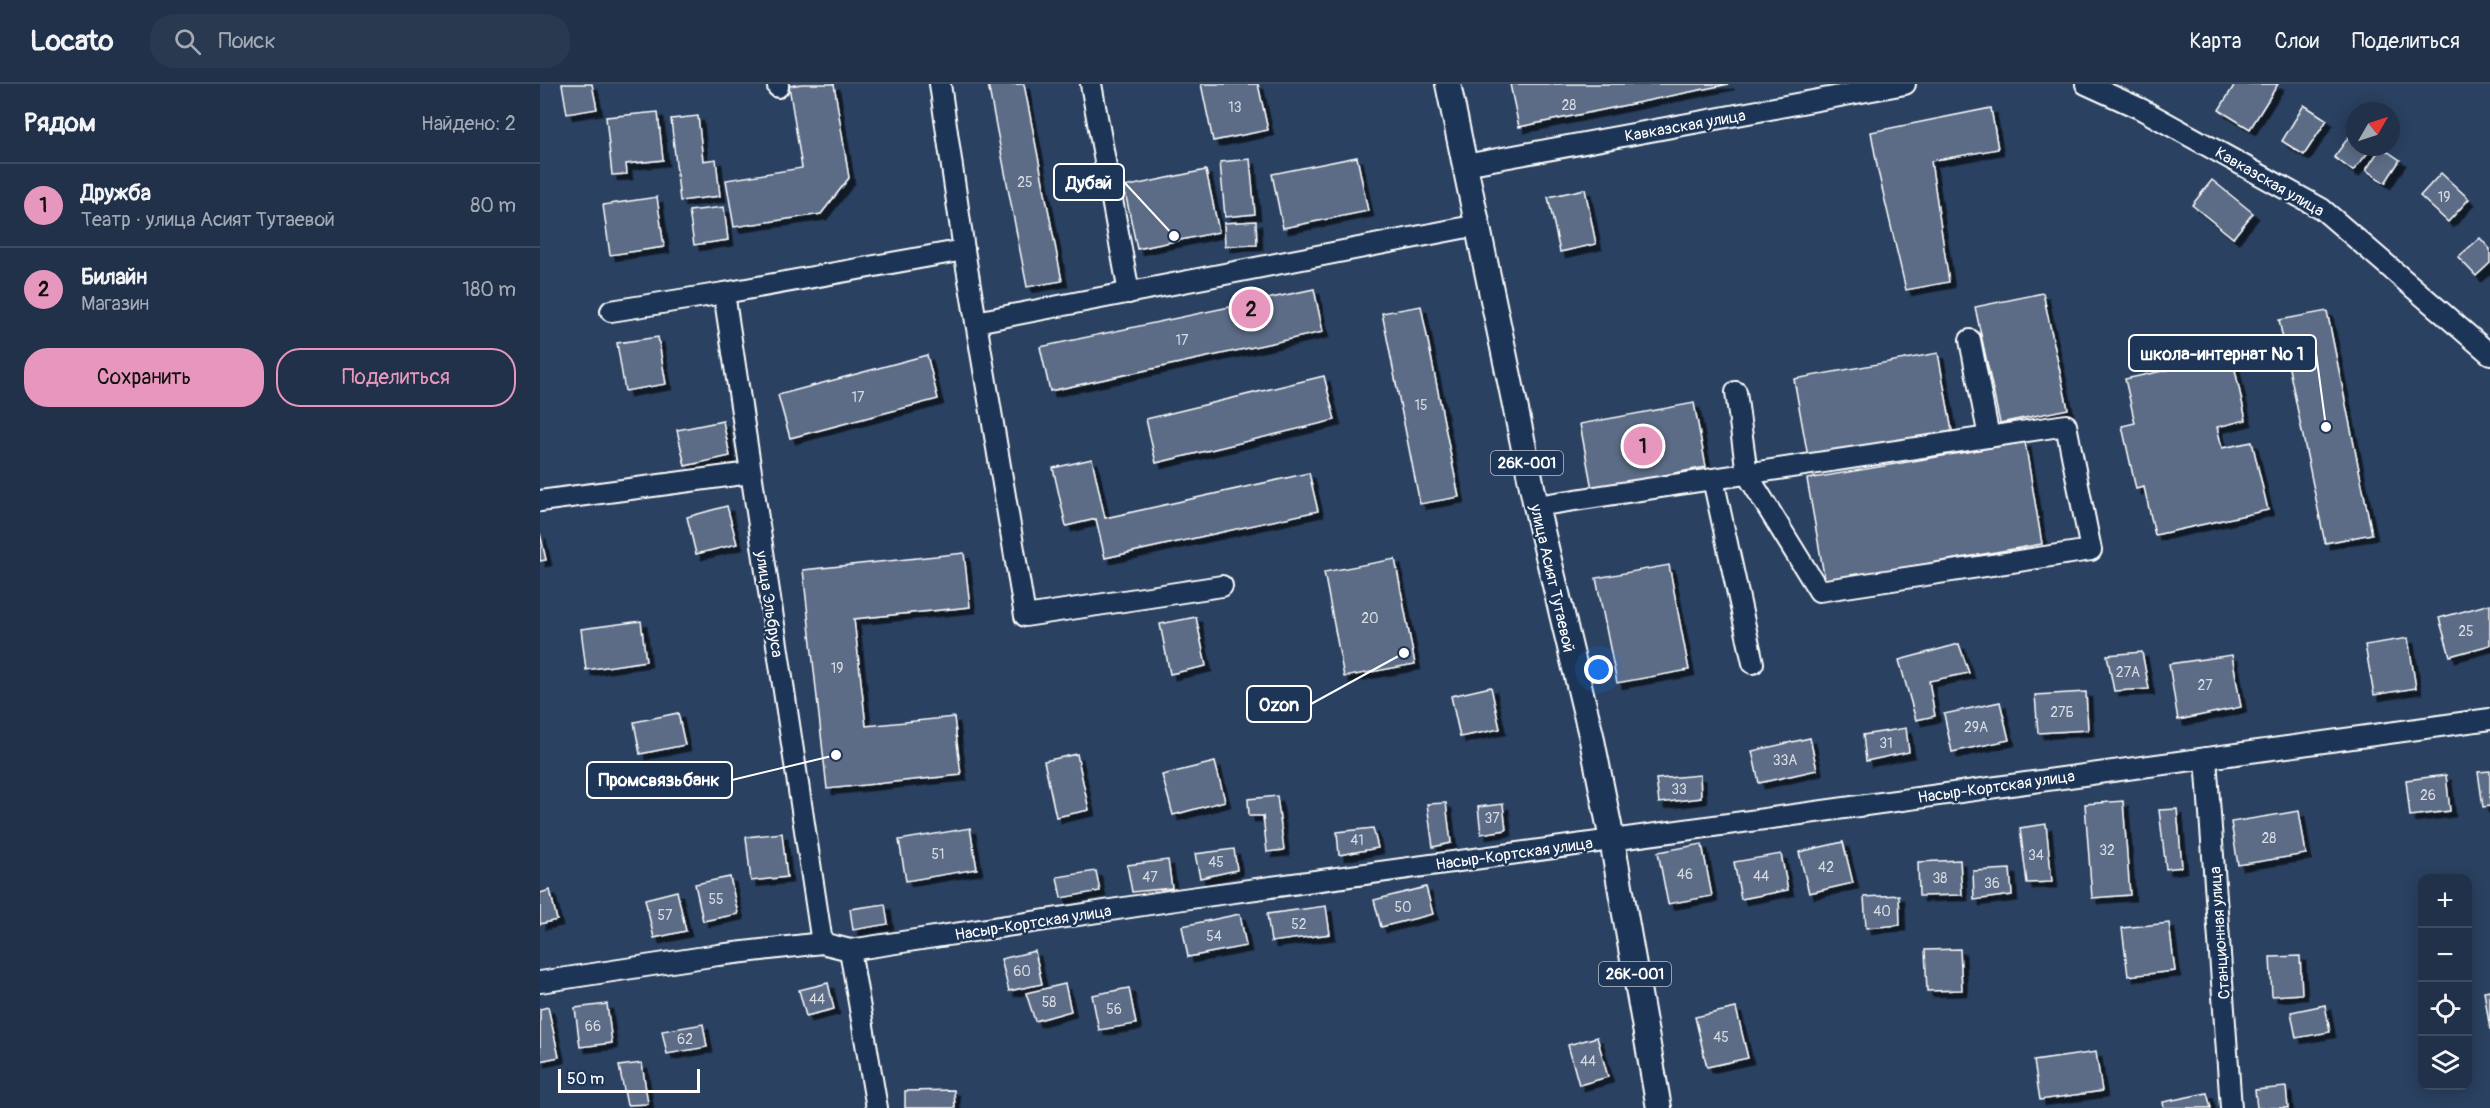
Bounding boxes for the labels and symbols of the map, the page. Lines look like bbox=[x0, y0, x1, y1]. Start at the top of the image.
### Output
house number: 28 bbox=[1562, 97, 1576, 114]
house number: 13 bbox=[1228, 99, 1242, 116]
north arrow bbox=[2346, 102, 2400, 156]
street label: Кавказская улица bbox=[1623, 105, 1747, 146]
street label: Кавказская улица bbox=[2211, 143, 2328, 221]
callout: Дубай bbox=[1054, 164, 1124, 200]
text: Дубай bbox=[1065, 172, 1112, 195]
house number: 25 bbox=[1017, 174, 1033, 191]
house number: 19 bbox=[2438, 189, 2450, 206]
pin: 2 bbox=[1232, 286, 1270, 332]
house number: 17 bbox=[1176, 332, 1189, 349]
callout: школа-интернат № 1 bbox=[2129, 335, 2316, 371]
text: школа-интернат № 1 bbox=[2140, 343, 2304, 366]
house number: 17 bbox=[852, 389, 865, 406]
house number: 15 bbox=[1414, 397, 1428, 414]
pin: 1 bbox=[1624, 424, 1662, 469]
road number: 26К-001 bbox=[1491, 451, 1563, 475]
street label: улица Асият Тутаевой bbox=[1525, 501, 1579, 654]
street label: улица Эльбруса bbox=[751, 548, 787, 659]
house number: 20 bbox=[1361, 610, 1379, 627]
house number: 25 bbox=[2458, 623, 2474, 640]
your location bbox=[1584, 655, 1613, 684]
house number: 19 bbox=[831, 660, 843, 677]
house number: 27А bbox=[2116, 664, 2140, 681]
house number: 27 bbox=[2197, 677, 2213, 694]
callout: Ozon bbox=[1247, 686, 1311, 722]
text: Ozon bbox=[1259, 694, 1299, 717]
house number: 27Б bbox=[2050, 704, 2074, 721]
house number: 29А bbox=[1964, 719, 1988, 736]
house number: 31 bbox=[1879, 735, 1893, 752]
house number: 33А bbox=[1773, 752, 1797, 769]
callout: Промсвязьбанк bbox=[587, 762, 732, 798]
street label: Насыр-Кортская улица bbox=[1916, 766, 2076, 808]
text: Промсвязьбанк bbox=[598, 769, 720, 792]
house number: 33 bbox=[1671, 781, 1687, 798]
house number: 26 bbox=[2420, 787, 2436, 804]
house number: 37 bbox=[1484, 810, 1500, 827]
house number: 28 bbox=[2262, 830, 2276, 847]
house number: 41 bbox=[1350, 832, 1364, 849]
street label: Насыр-Кортская улица bbox=[1434, 833, 1594, 875]
house number: 32 bbox=[2099, 842, 2115, 859]
house number: 51 bbox=[931, 846, 945, 863]
house number: 34 bbox=[2028, 847, 2044, 864]
house number: 45 bbox=[1208, 854, 1224, 871]
house number: 42 bbox=[1818, 859, 1834, 876]
house number: 46 bbox=[1677, 866, 1693, 883]
street label: Станционная улица bbox=[2205, 866, 2235, 1000]
house number: 44 bbox=[1753, 868, 1769, 885]
house number: 47 bbox=[1142, 869, 1158, 886]
house number: 38 bbox=[1933, 870, 1947, 887]
house number: 36 bbox=[1984, 875, 2000, 892]
house number: 55 bbox=[708, 891, 724, 908]
house number: 50 bbox=[1394, 899, 1412, 916]
street label: Насыр-Кортская улица bbox=[953, 901, 1113, 945]
house number: 40 bbox=[1873, 903, 1891, 920]
house number: 57 bbox=[658, 907, 673, 924]
house number: 52 bbox=[1291, 916, 1307, 933]
house number: 54 bbox=[1206, 928, 1222, 945]
road number: 26К-001 bbox=[1599, 962, 1671, 986]
house number: 60 bbox=[1013, 963, 1031, 980]
house number: 44 bbox=[809, 991, 825, 1008]
house number: 58 bbox=[1042, 994, 1056, 1011]
house number: 56 bbox=[1106, 1001, 1122, 1018]
house number: 66 bbox=[585, 1018, 601, 1035]
house number: 45 bbox=[1713, 1029, 1729, 1046]
house number: 62 bbox=[677, 1031, 693, 1048]
house number: 44 bbox=[1580, 1053, 1596, 1070]
scale bar bbox=[558, 1066, 700, 1094]

